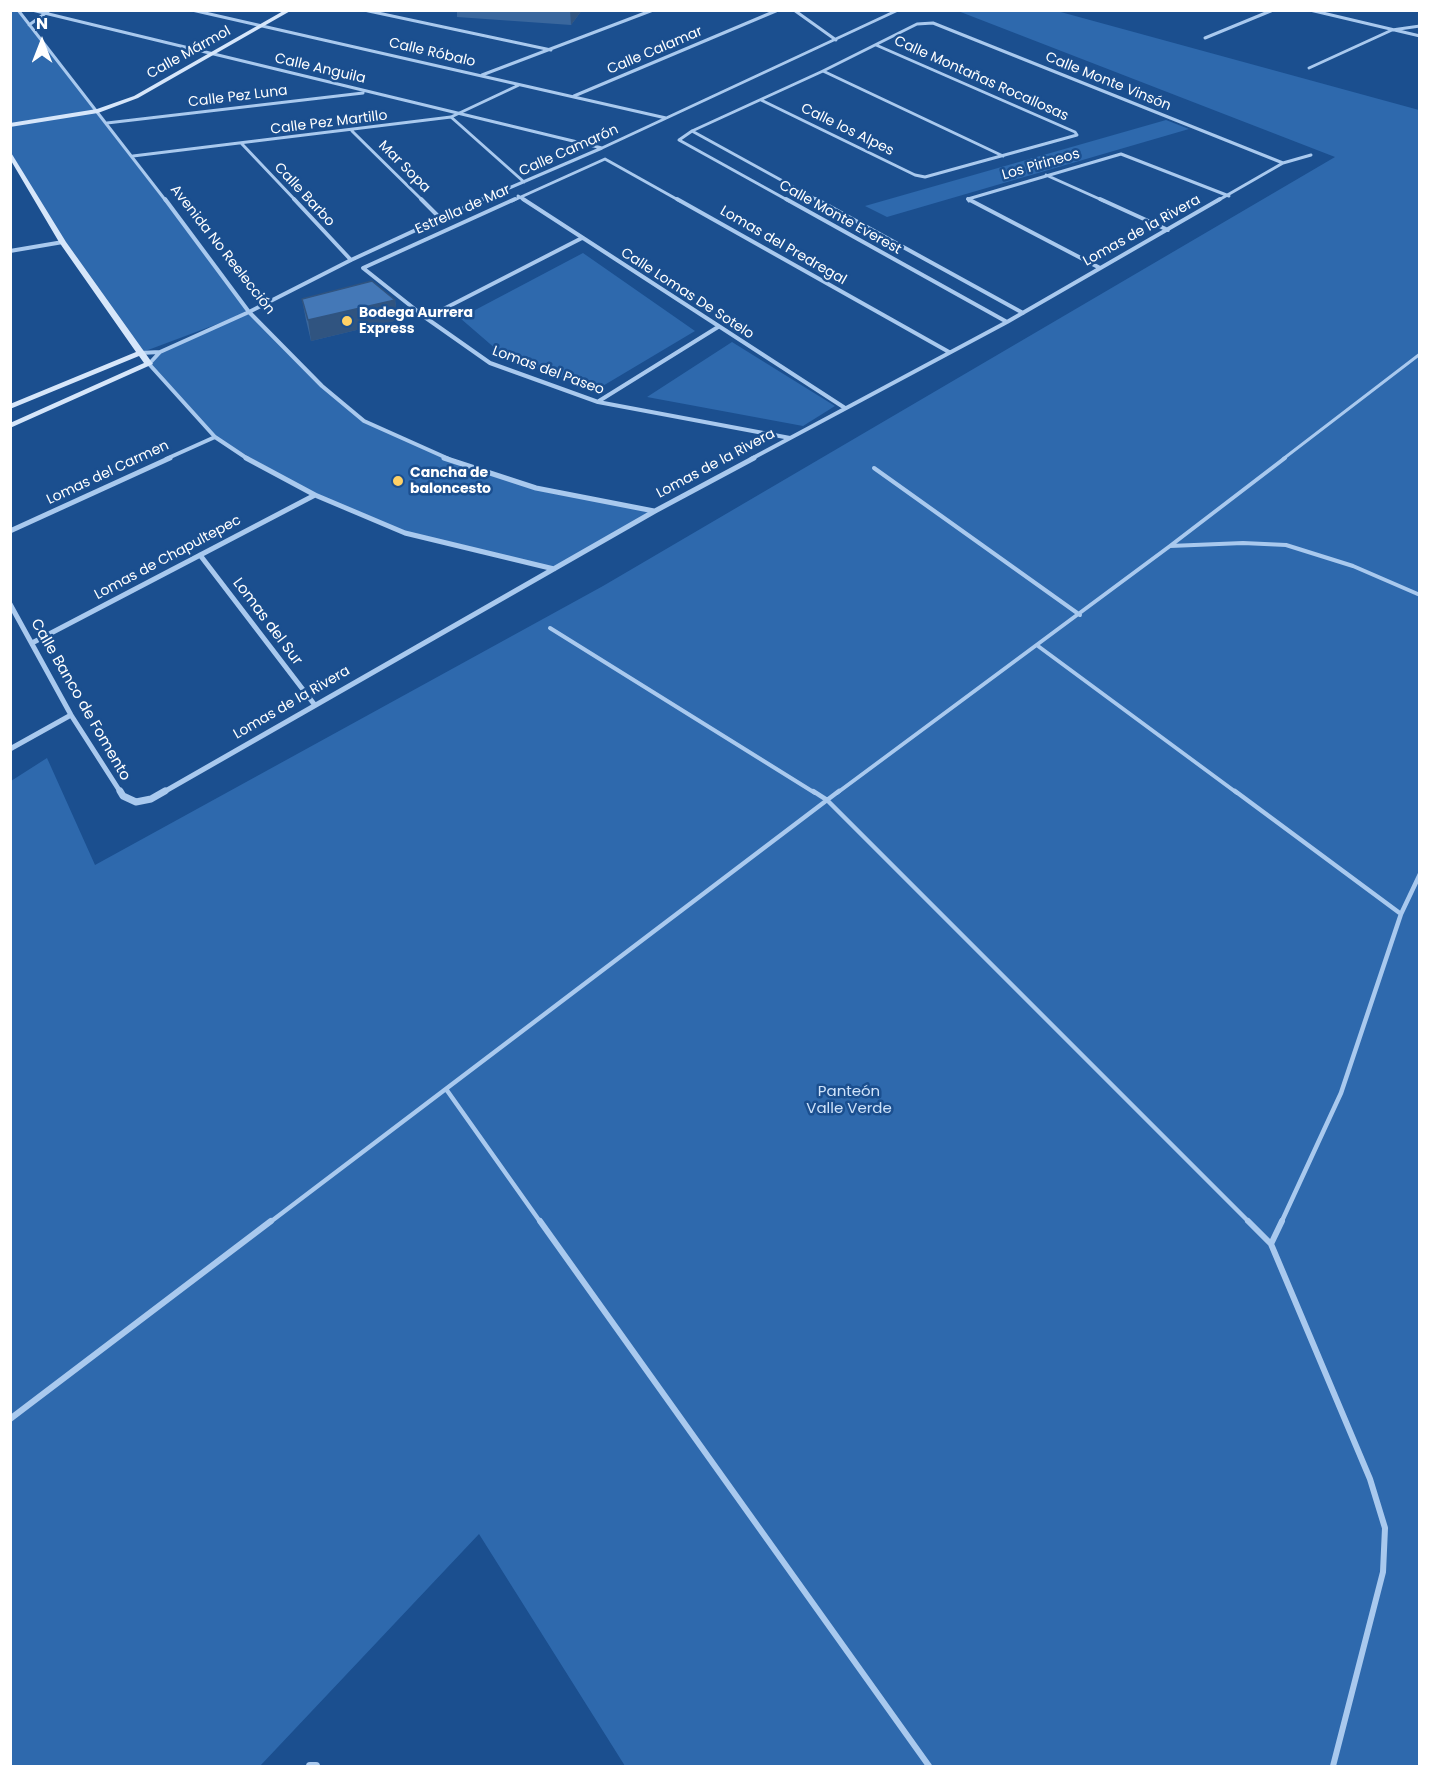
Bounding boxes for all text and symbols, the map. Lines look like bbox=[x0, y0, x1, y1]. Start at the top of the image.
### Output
north arrow bbox=[12, 12, 72, 72]
text: N bbox=[36, 12, 48, 35]
street label: Calle Mármol bbox=[144, 23, 234, 83]
street label: Calle Calamar bbox=[605, 23, 705, 79]
street label: Calle Montañas Rocallosas bbox=[891, 33, 1071, 125]
street label: Calle Róbalo bbox=[387, 35, 477, 71]
street label: Calle Monte Vinsón bbox=[1043, 49, 1173, 115]
street label: Calle Anguila bbox=[273, 50, 367, 88]
street label: Calle Pez Luna bbox=[187, 83, 289, 111]
street label: Calle los Alpes bbox=[798, 100, 896, 160]
street label: Calle Pez Martillo bbox=[270, 107, 388, 139]
street label: Calle Camarón bbox=[517, 122, 621, 180]
street label: Mar Sopa bbox=[375, 138, 433, 196]
street label: Los Pirineos bbox=[1000, 146, 1082, 184]
street label: Calle Barbo bbox=[270, 160, 338, 230]
street label: Calle Monte Everest bbox=[776, 177, 904, 259]
street label: Avenida No Reelección bbox=[166, 182, 278, 318]
street label: Estrella de Mar bbox=[413, 182, 513, 238]
street label: Lomas de la Rivera bbox=[1080, 192, 1204, 270]
street label: Lomas del Predregal bbox=[717, 203, 849, 289]
street label: Calle Lomas De Sotelo bbox=[617, 245, 757, 343]
place label: Bodega Aurrera Express bbox=[359, 305, 473, 338]
marker: Bodega Aurrera Express bbox=[340, 314, 354, 328]
street label: Lomas del Paseo bbox=[490, 343, 606, 399]
street label: Lomas de la Rivera bbox=[654, 426, 778, 502]
street label: Lomas del Carmen bbox=[44, 437, 172, 509]
place label: Cancha de baloncesto bbox=[410, 465, 491, 497]
marker: Cancha de baloncesto bbox=[391, 474, 405, 488]
street label: Lomas de Chapultepec bbox=[92, 512, 244, 604]
street label: Lomas del Sur bbox=[228, 575, 306, 669]
street label: Calle Banco de Fomento bbox=[26, 616, 134, 784]
street label: Lomas de la Rivera bbox=[231, 663, 353, 743]
park label: Panteón Valle Verde bbox=[806, 1083, 892, 1118]

